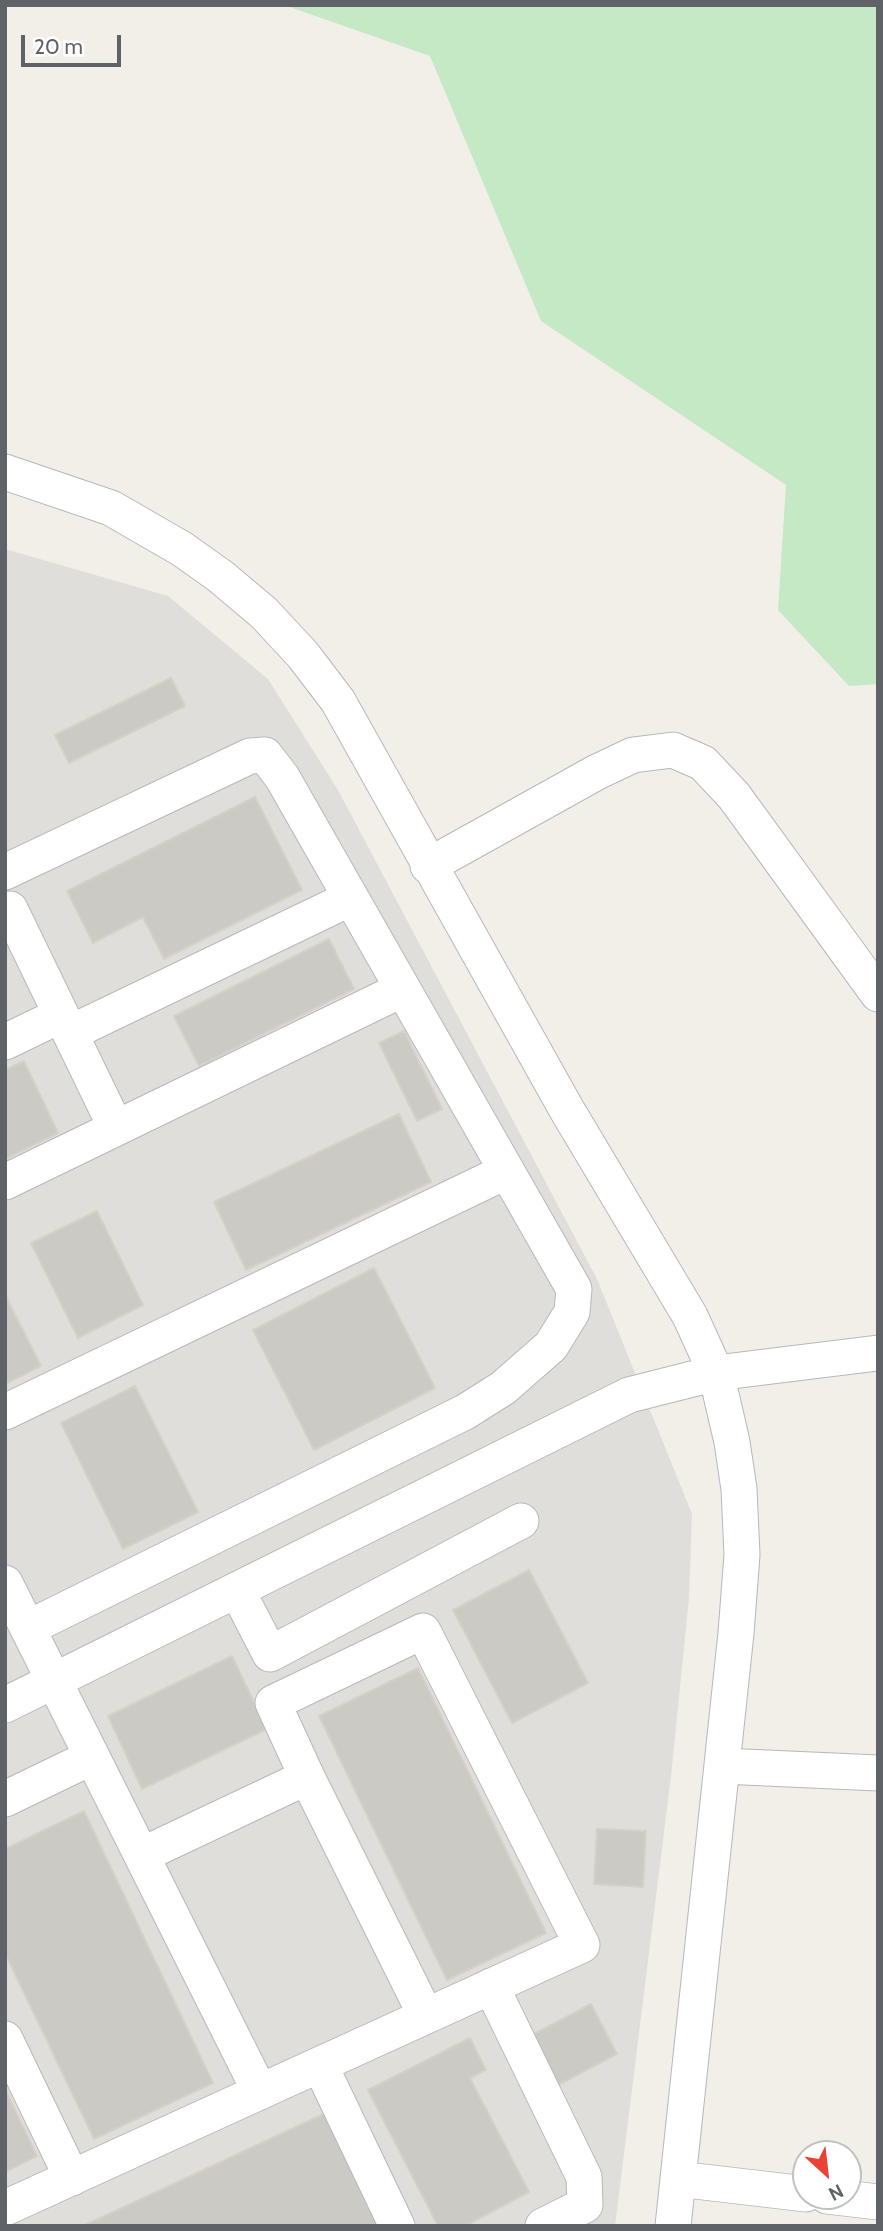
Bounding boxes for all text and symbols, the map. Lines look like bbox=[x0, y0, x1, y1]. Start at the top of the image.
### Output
scale bar bbox=[24, 21, 124, 65]
text: 20 m bbox=[34, 34, 83, 59]
north arrow bbox=[792, 2140, 862, 2210]
text: N bbox=[825, 2179, 847, 2206]

